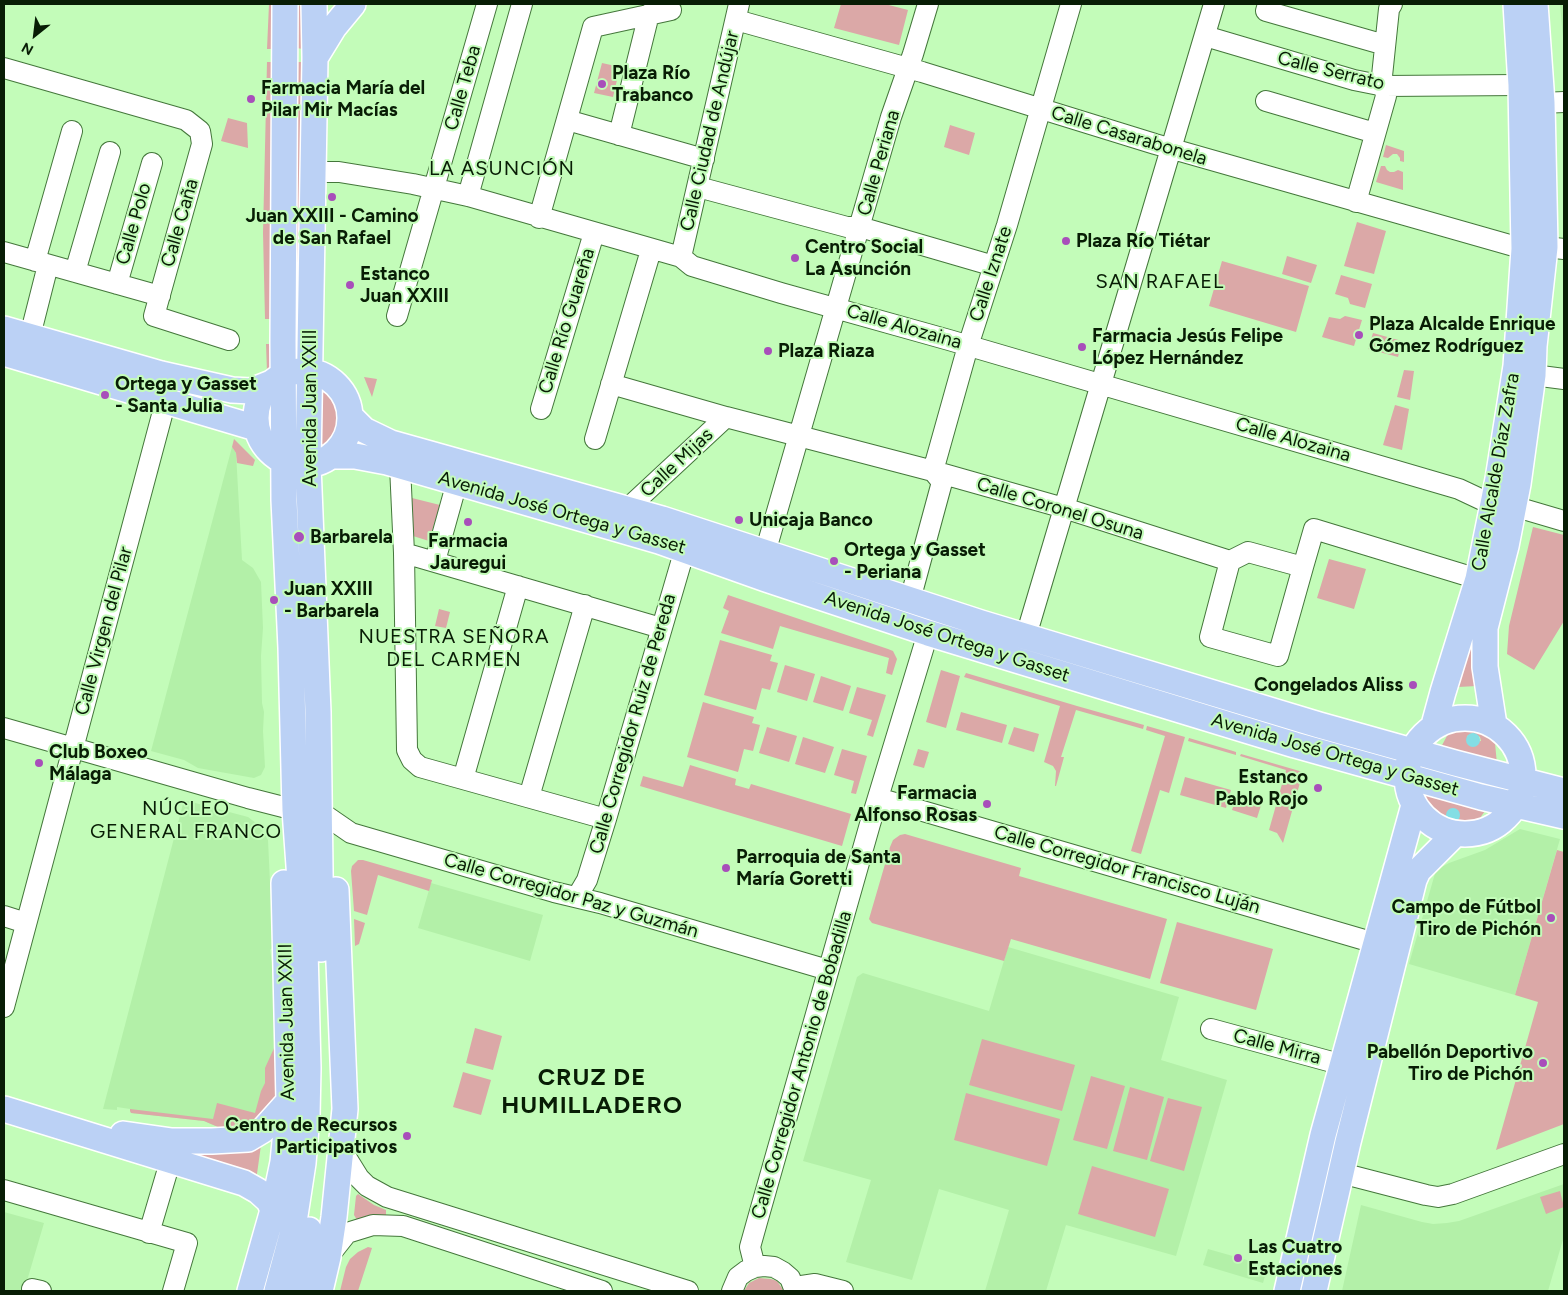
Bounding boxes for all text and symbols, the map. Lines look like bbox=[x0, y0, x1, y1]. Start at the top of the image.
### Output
north arrow bbox=[10, 10, 60, 60]
street label: Calle Ciudad de Andújar bbox=[676, 29, 744, 233]
text: N bbox=[19, 39, 36, 59]
street label: Calle Teba bbox=[440, 43, 486, 133]
street label: Calle Serrato bbox=[1275, 47, 1387, 95]
place label: Plaza Río Trabanco bbox=[612, 62, 693, 106]
place label: Farmacia María del Pilar Mir Macías bbox=[261, 77, 425, 121]
marker: Plaza Río Trabanco bbox=[596, 78, 608, 90]
marker: Farmacia María del Pilar Mir Macías bbox=[245, 93, 257, 105]
street label: Calle Casarabonela bbox=[1048, 101, 1210, 171]
street label: Calle Periana bbox=[853, 108, 905, 218]
district label: LA ASUNCIÓN bbox=[428, 157, 576, 181]
street label: Calle Caña bbox=[157, 176, 203, 270]
street label: Calle Polo bbox=[111, 181, 157, 267]
marker: Juan XXIII - Camino de San Rafael bbox=[326, 191, 338, 203]
place label: Juan XXIII - Camino de San Rafael bbox=[245, 205, 419, 249]
street label: Calle Iznate bbox=[965, 223, 1017, 325]
place label: Plaza Río Tiétar bbox=[1076, 230, 1210, 252]
marker: Plaza Río Tiétar bbox=[1060, 235, 1072, 247]
place label: Centro Social La Asunción bbox=[805, 236, 923, 280]
street label: Calle Río Guareña bbox=[534, 246, 600, 396]
marker: Centro Social La Asunción bbox=[789, 252, 801, 264]
place label: Estanco Juan XXIII bbox=[360, 263, 449, 307]
district label: SAN RAFAEL bbox=[1094, 270, 1226, 294]
marker: Estanco Juan XXIII bbox=[344, 279, 356, 291]
street label: Calle Alozaina bbox=[844, 300, 964, 354]
place label: Plaza Alcalde Enrique Gómez Rodríguez bbox=[1369, 313, 1555, 357]
place label: Farmacia Jesús Felipe López Hernández bbox=[1092, 325, 1283, 369]
street label: Avenida Juan XXIII bbox=[299, 329, 321, 487]
marker: Plaza Alcalde Enrique Gómez Rodríguez bbox=[1353, 329, 1365, 341]
place label: Plaza Riaza bbox=[778, 340, 875, 362]
marker: Farmacia Jesús Felipe López Hernández bbox=[1076, 341, 1088, 353]
marker: Plaza Riaza bbox=[762, 345, 774, 357]
street label: Calle Alcalde Díaz Zafra bbox=[1467, 371, 1525, 573]
place label: Ortega y Gasset - Santa Julia bbox=[115, 373, 257, 417]
marker: Ortega y Gasset - Santa Julia bbox=[99, 389, 111, 401]
street label: Calle Alozaina bbox=[1233, 413, 1353, 467]
street label: Calle Mijas bbox=[636, 424, 718, 502]
street label: Avenida José Ortega y Gasset bbox=[436, 467, 688, 559]
street label: Calle Coronel Osuna bbox=[974, 473, 1146, 545]
place label: Unicaja Banco bbox=[749, 509, 873, 531]
marker: Unicaja Banco bbox=[733, 514, 745, 526]
marker: Farmacia Jauregui bbox=[462, 516, 474, 528]
place label: Barbarela bbox=[310, 526, 393, 548]
marker: Barbarela bbox=[292, 530, 306, 544]
place label: Farmacia Jauregui bbox=[428, 530, 508, 574]
place label: Ortega y Gasset - Periana bbox=[844, 539, 986, 583]
street label: Calle Virgen del Pilar bbox=[71, 544, 137, 718]
marker: Ortega y Gasset - Periana bbox=[828, 555, 840, 567]
place label: Juan XXIII - Barbarela bbox=[284, 578, 379, 622]
street label: Avenida José Ortega y Gasset bbox=[822, 587, 1072, 687]
street label: Calle Corregidor Ruiz de Pereda bbox=[585, 591, 681, 857]
marker: Juan XXIII - Barbarela bbox=[268, 594, 280, 606]
district label: NUESTRA SEÑORA DEL CARMEN bbox=[357, 625, 551, 672]
place label: Congelados Aliss bbox=[1254, 674, 1403, 696]
marker: Congelados Aliss bbox=[1407, 679, 1419, 691]
street label: Avenida José Ortega y Gasset bbox=[1209, 709, 1461, 801]
place label: Club Boxeo Málaga bbox=[49, 741, 148, 785]
marker: Club Boxeo Málaga bbox=[33, 757, 45, 769]
place label: Estanco Pablo Rojo bbox=[1215, 766, 1308, 810]
place label: Farmacia Alfonso Rosas bbox=[854, 782, 977, 826]
marker: Estanco Pablo Rojo bbox=[1312, 782, 1324, 794]
district label: NÚCLEO GENERAL FRANCO bbox=[88, 797, 284, 844]
marker: Farmacia Alfonso Rosas bbox=[981, 798, 993, 810]
street label: Calle Corregidor Francisco Luján bbox=[991, 821, 1263, 919]
place label: Parroquia de Santa María Goretti bbox=[736, 846, 901, 890]
street label: Calle Corregidor Paz y Guzmán bbox=[441, 849, 701, 943]
marker: Parroquia de Santa María Goretti bbox=[720, 862, 732, 874]
place label: Campo de Fútbol Tiro de Pichón bbox=[1391, 896, 1541, 940]
street label: Calle Corregidor Antonio de Bobadilla bbox=[747, 908, 857, 1222]
marker: Campo de Fútbol Tiro de Pichón bbox=[1545, 912, 1557, 924]
street label: Avenida Juan XXIII bbox=[274, 943, 300, 1101]
street label: Calle Mirra bbox=[1231, 1024, 1323, 1070]
place label: Pabellón Deportivo Tiro de Pichón bbox=[1367, 1041, 1533, 1085]
marker: Pabellón Deportivo Tiro de Pichón bbox=[1537, 1057, 1549, 1069]
district label: CRUZ DE HUMILLADERO bbox=[500, 1064, 684, 1120]
place label: Centro de Recursos Participativos bbox=[225, 1114, 397, 1158]
marker: Centro de Recursos Participativos bbox=[401, 1130, 413, 1142]
place label: Las Cuatro Estaciones bbox=[1248, 1236, 1342, 1280]
marker: Las Cuatro Estaciones bbox=[1232, 1252, 1244, 1264]

